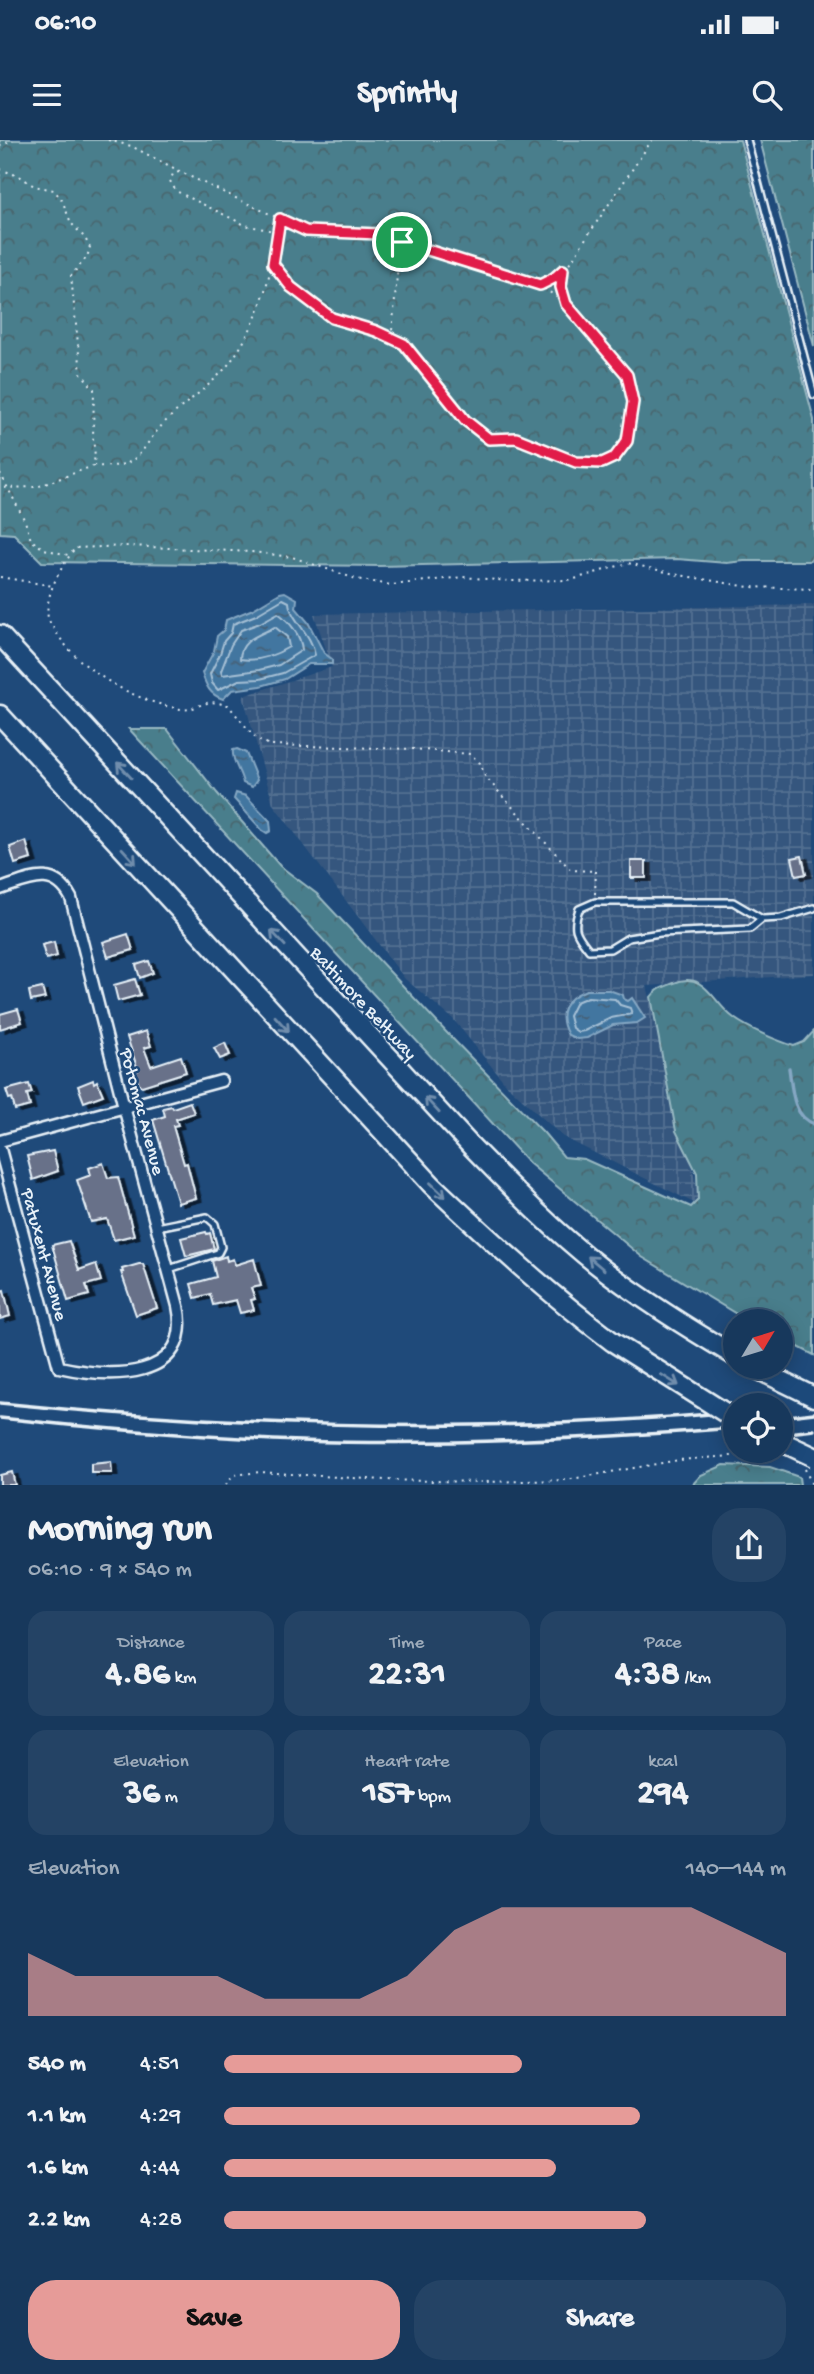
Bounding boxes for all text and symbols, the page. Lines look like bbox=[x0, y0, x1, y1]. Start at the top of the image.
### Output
text: 06:10 bbox=[35, 9, 96, 40]
icon: menu bbox=[28, 76, 66, 114]
text: Sprintly bbox=[357, 76, 457, 114]
icon: search bbox=[748, 76, 786, 114]
pin bbox=[372, 212, 432, 272]
icon: arrive bbox=[383, 223, 421, 261]
one-way arrow bbox=[116, 761, 132, 779]
one-way arrow bbox=[121, 847, 137, 865]
one-way arrow bbox=[270, 929, 286, 947]
street label: Baltimore Beltway bbox=[303, 942, 421, 1066]
one-way arrow bbox=[274, 1015, 291, 1032]
street label: Potomac Avenue bbox=[112, 1045, 169, 1178]
one-way arrow bbox=[423, 1097, 440, 1114]
one-way arrow bbox=[429, 1182, 446, 1199]
street label: Patuxent Avenue bbox=[14, 1185, 71, 1324]
one-way arrow bbox=[587, 1255, 605, 1271]
north arrow bbox=[723, 1309, 793, 1379]
map controls bbox=[723, 1309, 793, 1463]
one-way arrow bbox=[659, 1373, 679, 1387]
button: locate bbox=[723, 1393, 793, 1463]
button: share bbox=[712, 1508, 786, 1582]
text: Morning run bbox=[28, 1509, 212, 1553]
text: 06:10 · 9 × 540 m bbox=[28, 1557, 192, 1584]
text: Distance bbox=[117, 1632, 185, 1655]
text: Time bbox=[390, 1632, 424, 1655]
text: Pace bbox=[644, 1632, 682, 1655]
text: 4.86 bbox=[106, 1655, 170, 1696]
text: 22:31 bbox=[368, 1655, 446, 1696]
text: 4:38 bbox=[615, 1655, 680, 1696]
text: km bbox=[170, 1667, 196, 1690]
text: /km bbox=[680, 1667, 711, 1690]
text: Elevation bbox=[113, 1751, 189, 1774]
text: Heart rate bbox=[364, 1751, 450, 1774]
text: kcal bbox=[648, 1751, 678, 1774]
text: 36 bbox=[124, 1774, 160, 1815]
text: 157 bbox=[363, 1774, 414, 1815]
text: 294 bbox=[637, 1774, 689, 1815]
text: m bbox=[160, 1786, 178, 1809]
text: bpm bbox=[414, 1786, 451, 1809]
text: Elevation bbox=[28, 1856, 119, 1883]
text: 140–144 m bbox=[686, 1856, 786, 1883]
text: 540 m bbox=[28, 2051, 86, 2078]
text: 4:51 bbox=[140, 2051, 180, 2078]
text: 1.1 km bbox=[28, 2103, 86, 2130]
text: 4:29 bbox=[140, 2103, 181, 2130]
text: 1.6 km bbox=[28, 2155, 88, 2182]
text: 4:44 bbox=[140, 2155, 180, 2182]
text: 2.2 km bbox=[28, 2207, 90, 2234]
text: 4:28 bbox=[140, 2207, 182, 2234]
button: Save bbox=[28, 2280, 400, 2360]
button: Share bbox=[414, 2280, 786, 2360]

